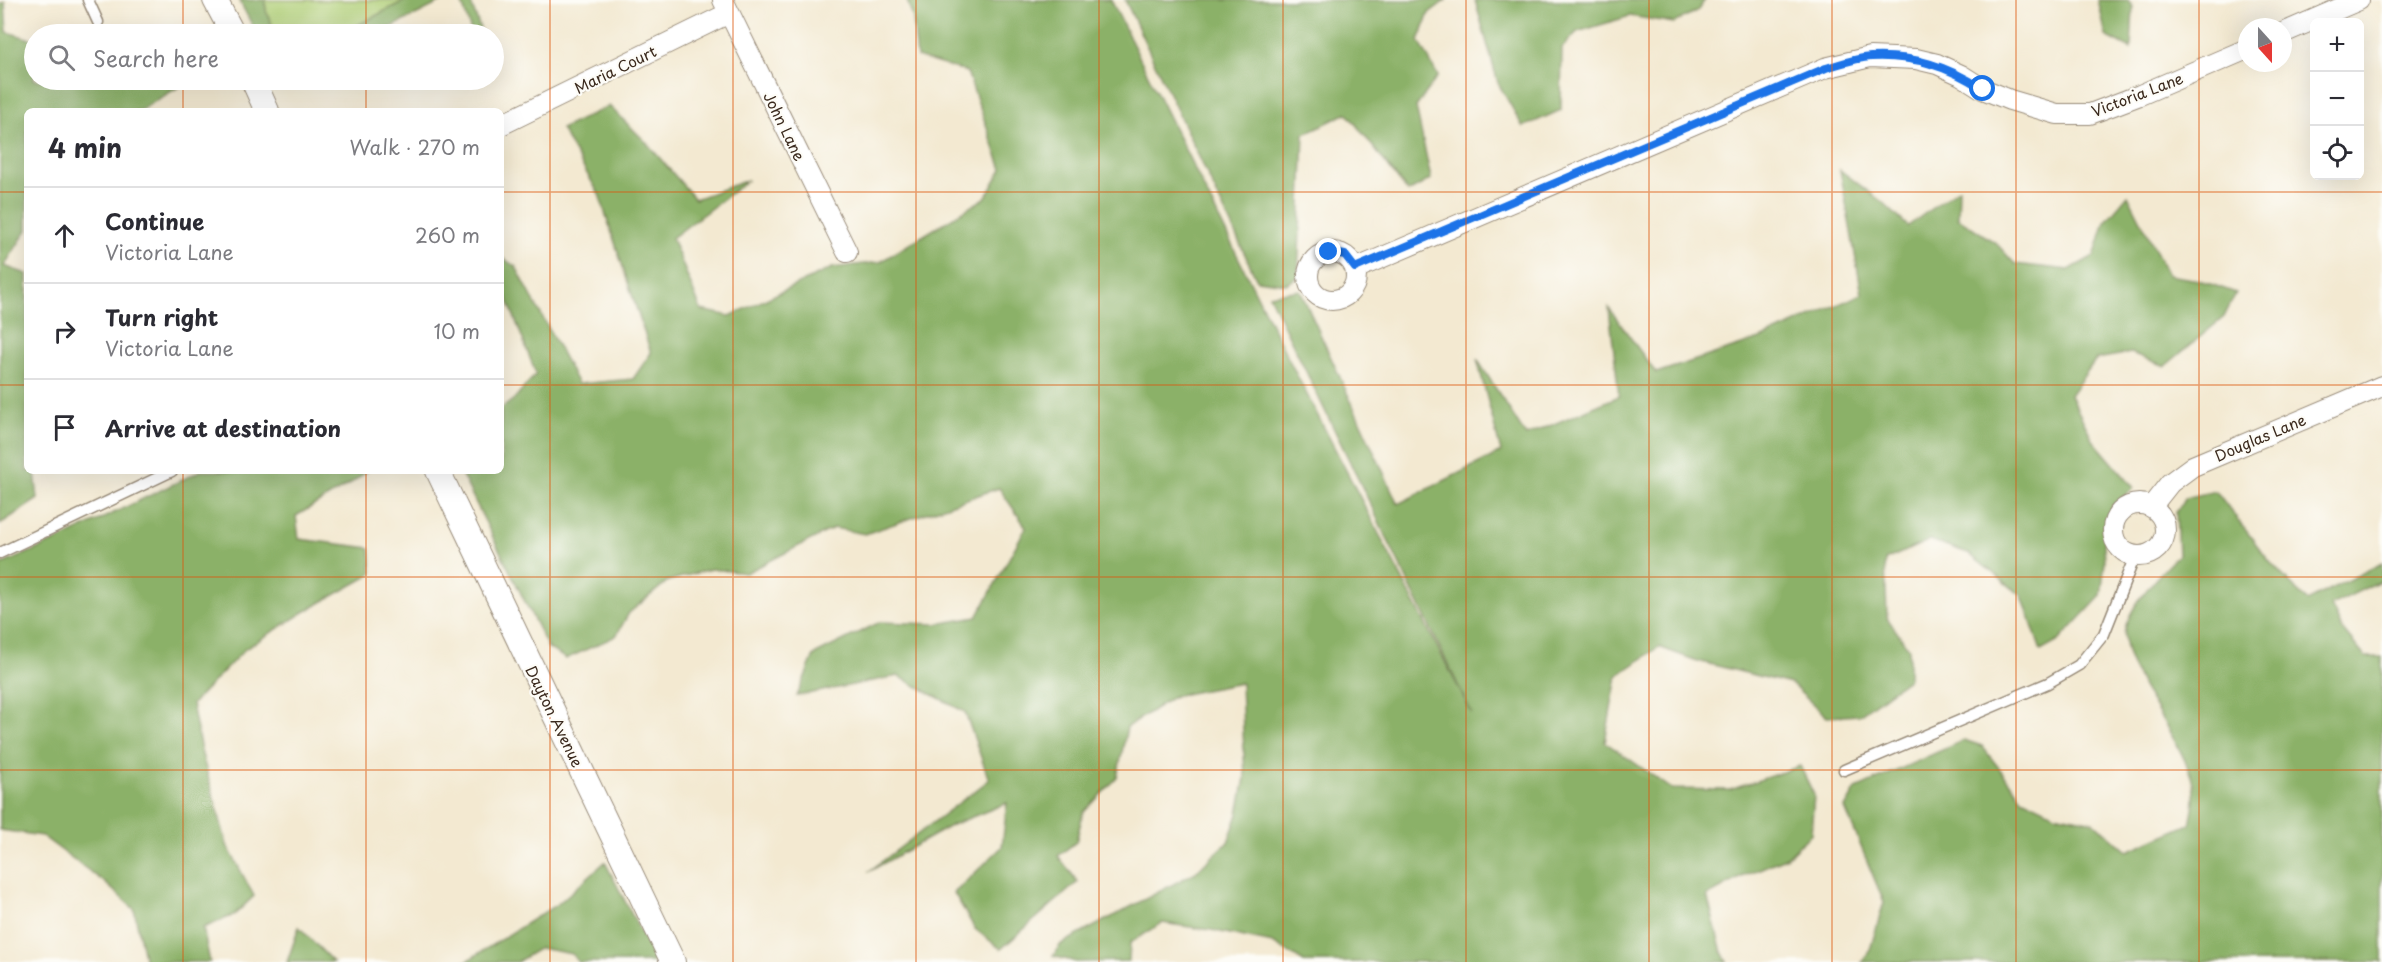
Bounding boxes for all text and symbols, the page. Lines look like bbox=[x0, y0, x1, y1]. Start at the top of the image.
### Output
north arrow bbox=[2238, 18, 2292, 72]
map controls bbox=[2310, 18, 2364, 180]
button: + bbox=[2310, 18, 2364, 72]
search box bbox=[24, 24, 504, 90]
street label: Maria Court bbox=[570, 39, 660, 99]
icon: search bbox=[45, 41, 78, 74]
text: Search here bbox=[93, 41, 219, 74]
street label: Victoria Lane bbox=[2088, 66, 2186, 122]
button: − bbox=[2310, 72, 2364, 126]
route start bbox=[1969, 75, 1995, 101]
street label: John Lane bbox=[758, 88, 812, 164]
button: locate bbox=[2310, 126, 2364, 180]
text: 4 min bbox=[48, 128, 122, 167]
text: Walk · 270 m bbox=[349, 132, 480, 162]
text: Continue bbox=[105, 204, 204, 237]
icon: ahead bbox=[48, 219, 81, 252]
text: 260 m bbox=[415, 220, 480, 250]
text: Victoria Lane bbox=[105, 237, 234, 267]
route end bbox=[1315, 238, 1341, 264]
text: Turn right bbox=[105, 300, 218, 333]
icon: right bbox=[48, 315, 81, 348]
text: 10 m bbox=[433, 316, 480, 346]
text: Victoria Lane bbox=[105, 333, 234, 363]
street label: Douglas Lane bbox=[2211, 407, 2309, 467]
icon: arrive bbox=[48, 411, 81, 444]
text: Arrive at destination bbox=[105, 411, 341, 444]
street label: Dayton Avenue bbox=[520, 661, 590, 771]

